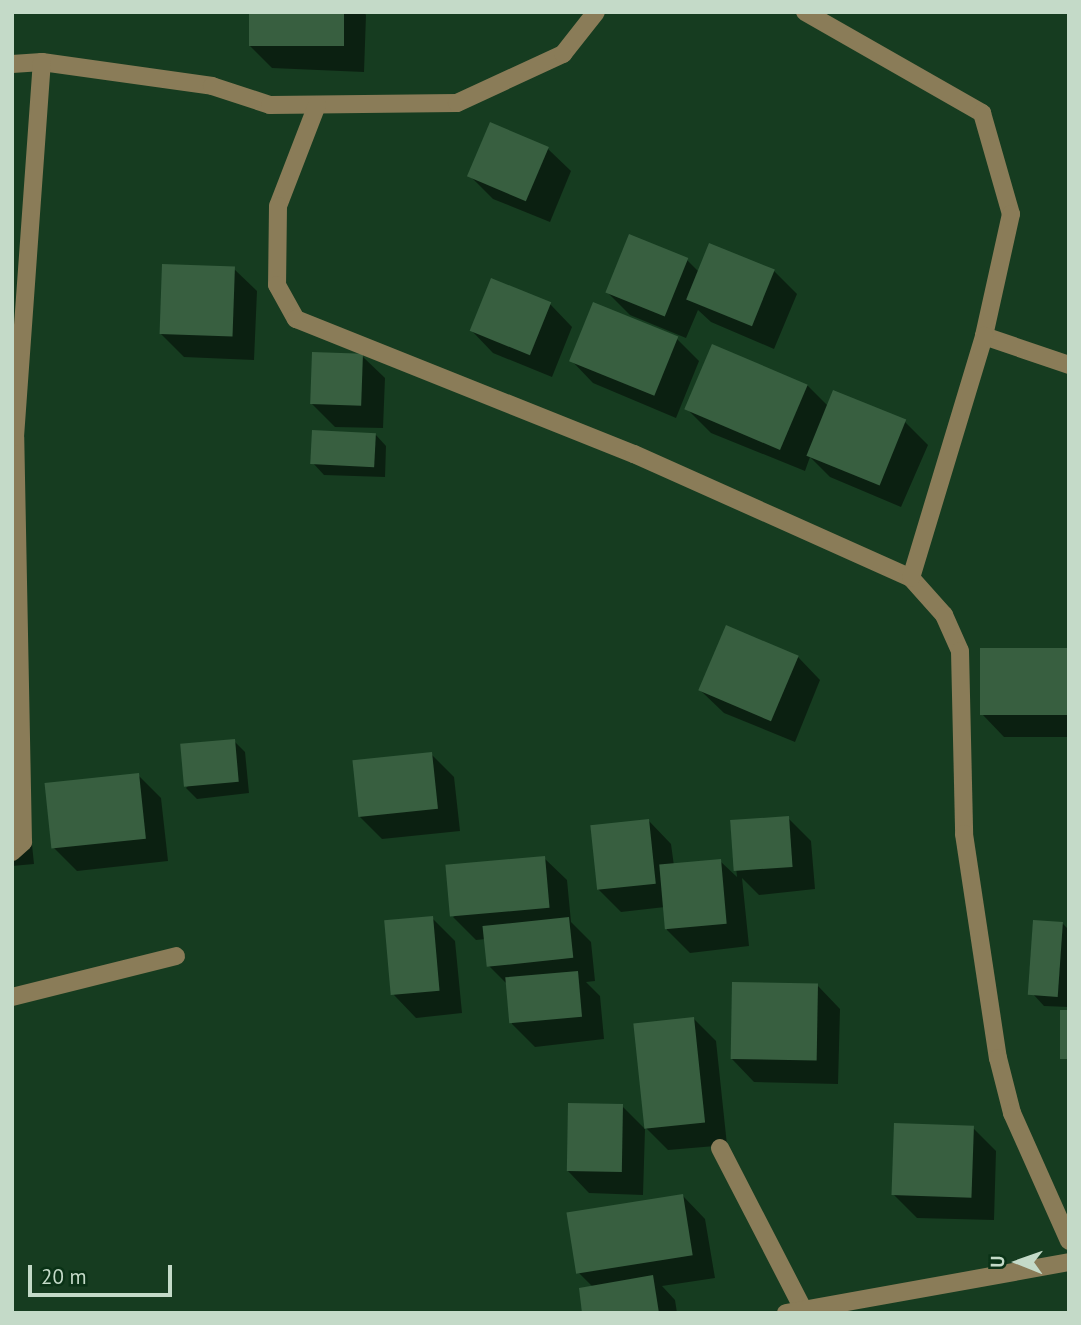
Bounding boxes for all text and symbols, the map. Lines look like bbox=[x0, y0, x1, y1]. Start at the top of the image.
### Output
north arrow bbox=[983, 1227, 1053, 1297]
scale bar bbox=[32, 1252, 175, 1296]
text: U bbox=[985, 1255, 1009, 1268]
text: 20 m bbox=[41, 1263, 87, 1290]

